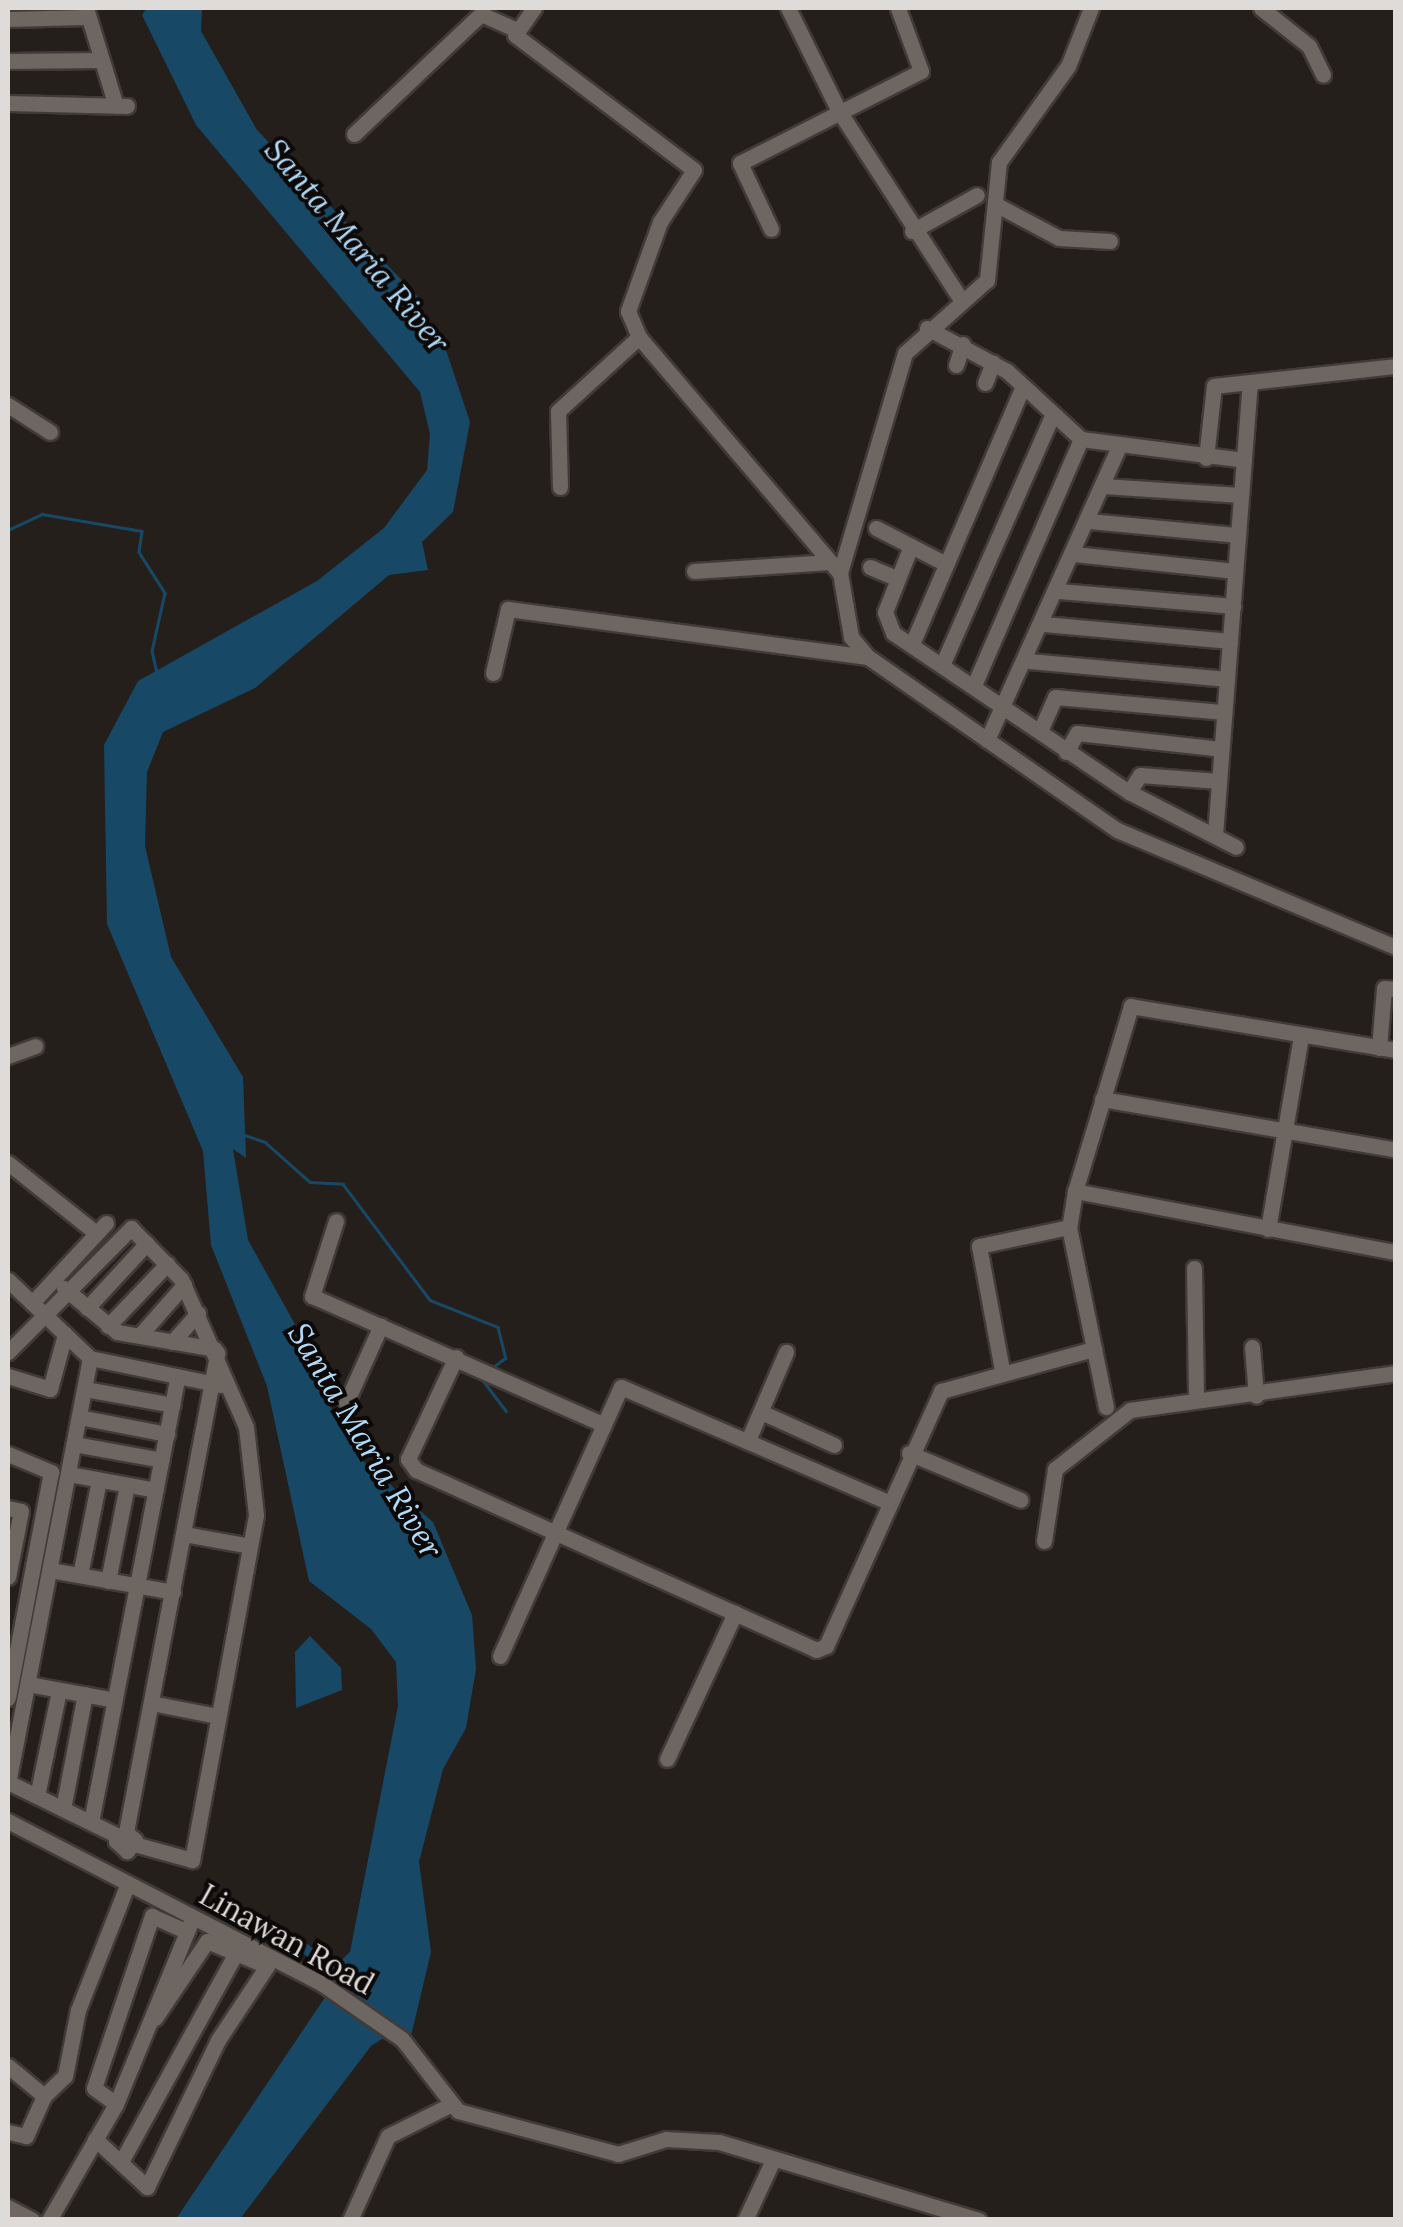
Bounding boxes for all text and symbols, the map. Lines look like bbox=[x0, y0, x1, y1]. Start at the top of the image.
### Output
water label: Santa Maria River bbox=[256, 131, 458, 361]
water label: Santa Maria River bbox=[280, 1316, 450, 1566]
street label: Linawan Road bbox=[193, 1876, 381, 2002]

